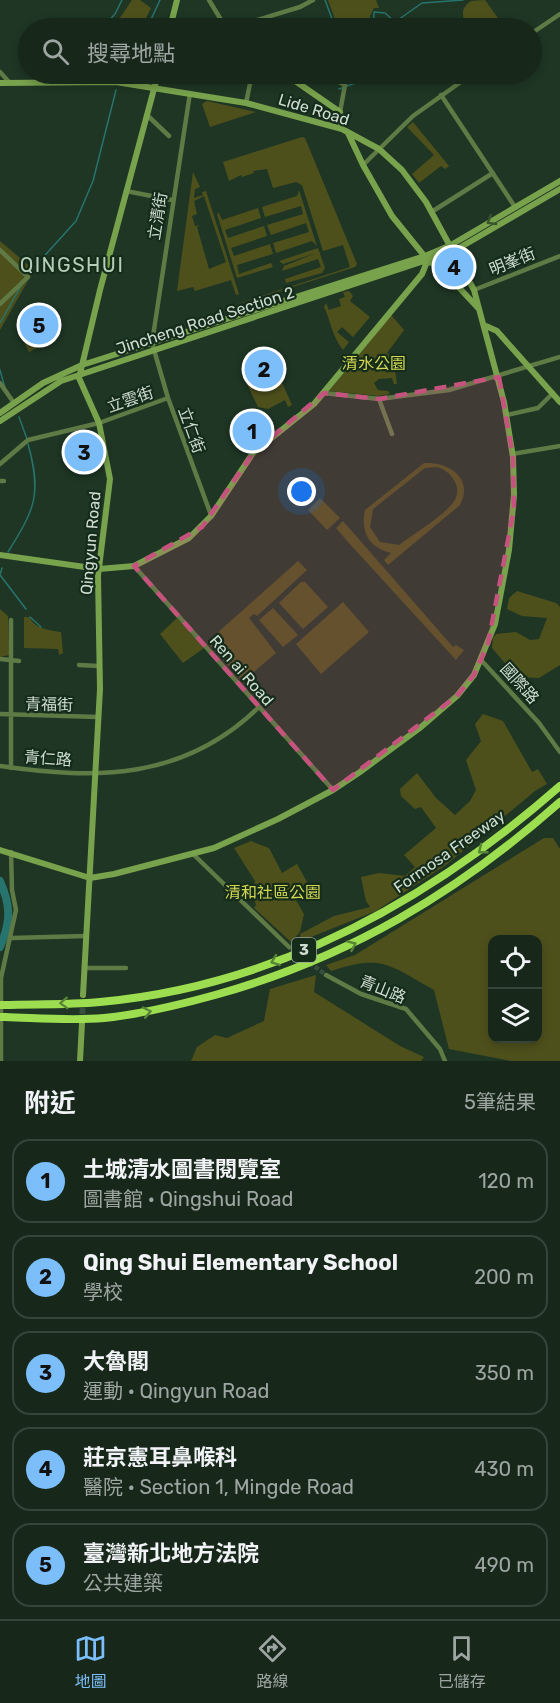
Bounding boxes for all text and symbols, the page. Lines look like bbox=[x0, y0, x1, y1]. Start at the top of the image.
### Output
search box bbox=[18, 18, 542, 84]
icon: search bbox=[39, 35, 72, 68]
text: 搜尋地點 bbox=[87, 40, 175, 67]
street label: Lide Road bbox=[276, 90, 352, 129]
street label: 立清街 bbox=[144, 191, 171, 241]
one-way arrow bbox=[487, 213, 497, 225]
pin: 4 bbox=[434, 244, 474, 290]
street label: 明峯街 bbox=[486, 244, 538, 279]
district label: QINGSHUI bbox=[20, 253, 124, 277]
street label: Jincheng Road Section 2 bbox=[114, 283, 297, 358]
pin: 5 bbox=[20, 302, 58, 348]
pin: 2 bbox=[244, 346, 284, 392]
park label: 清水公園 bbox=[342, 354, 406, 373]
street label: 立雲街 bbox=[104, 383, 156, 416]
street label: 立仁街 bbox=[174, 404, 209, 456]
pin: 1 bbox=[232, 408, 272, 454]
pin: 3 bbox=[64, 430, 104, 474]
your location bbox=[287, 477, 316, 506]
street label: Qingyun Road bbox=[77, 490, 104, 596]
street label: Ren ai Road bbox=[206, 631, 277, 710]
street label: 國際路 bbox=[497, 659, 543, 708]
street label: 青福街 bbox=[25, 695, 73, 714]
street label: 青仁路 bbox=[23, 747, 73, 770]
street label: Formosa Freeway bbox=[390, 806, 509, 897]
one-way arrow bbox=[478, 842, 489, 853]
park label: 清和社區公園 bbox=[225, 883, 321, 902]
map controls bbox=[488, 935, 542, 1043]
button: locate bbox=[488, 935, 542, 989]
road number: 3 bbox=[292, 938, 316, 962]
one-way arrow bbox=[345, 941, 356, 953]
one-way arrow bbox=[270, 954, 280, 967]
street label: 青山路 bbox=[357, 972, 409, 1007]
button: layers bbox=[488, 989, 542, 1043]
one-way arrow bbox=[59, 997, 68, 1010]
one-way arrow bbox=[141, 1006, 151, 1019]
text: 附近 bbox=[24, 1088, 76, 1119]
text: 5筆結果 bbox=[464, 1090, 536, 1114]
text: 土城清水圖書閱覽室 bbox=[83, 1156, 281, 1183]
text: 1 bbox=[41, 1169, 50, 1193]
text: 120 m bbox=[478, 1169, 534, 1193]
text: 圖書館 · Qingshui Road bbox=[83, 1187, 293, 1211]
text: Qing Shui Elementary School bbox=[83, 1249, 398, 1276]
text: 2 bbox=[39, 1265, 52, 1289]
text: 200 m bbox=[474, 1265, 534, 1289]
text: 學校 bbox=[83, 1280, 123, 1304]
text: 大魯閣 bbox=[83, 1348, 149, 1375]
text: 3 bbox=[39, 1361, 52, 1385]
text: 350 m bbox=[475, 1361, 534, 1385]
text: 運動 · Qingyun Road bbox=[83, 1379, 269, 1403]
text: 莊京憲耳鼻喉科 bbox=[83, 1444, 237, 1471]
text: 4 bbox=[39, 1457, 52, 1481]
text: 430 m bbox=[474, 1457, 534, 1481]
text: 醫院 · Section 1, Mingde Road bbox=[83, 1475, 354, 1499]
text: 臺灣新北地方法院 bbox=[83, 1540, 259, 1567]
text: 5 bbox=[39, 1553, 52, 1577]
text: 490 m bbox=[475, 1553, 534, 1577]
text: 公共建築 bbox=[83, 1571, 163, 1595]
tab: 地圖 bbox=[74, 1632, 107, 1692]
tab: 路線 bbox=[256, 1632, 289, 1692]
tab: 已儲存 bbox=[438, 1632, 486, 1692]

